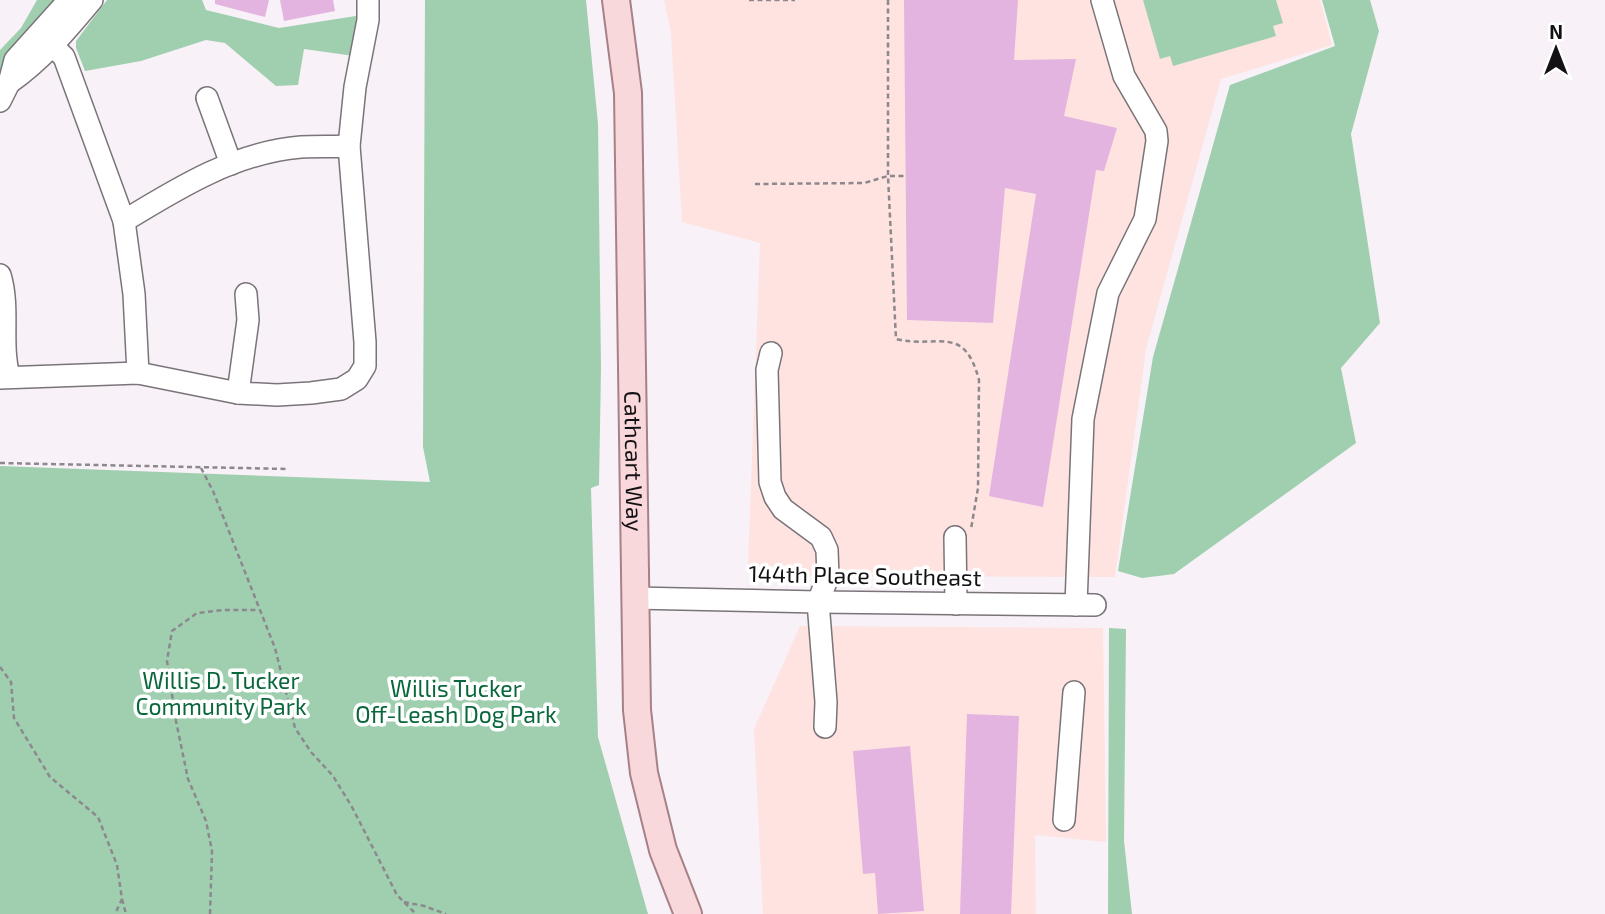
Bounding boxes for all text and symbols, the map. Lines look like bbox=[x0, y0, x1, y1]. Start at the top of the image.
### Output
north arrow bbox=[1521, 14, 1591, 84]
text: N bbox=[1549, 20, 1563, 43]
street label: Cathcart Way bbox=[619, 390, 649, 532]
street label: 144th Place Southeast bbox=[748, 559, 982, 591]
park label: Willis D. Tucker Community Park bbox=[135, 666, 307, 720]
park label: Willis Tucker Off-Leash Dog Park bbox=[355, 674, 557, 728]

